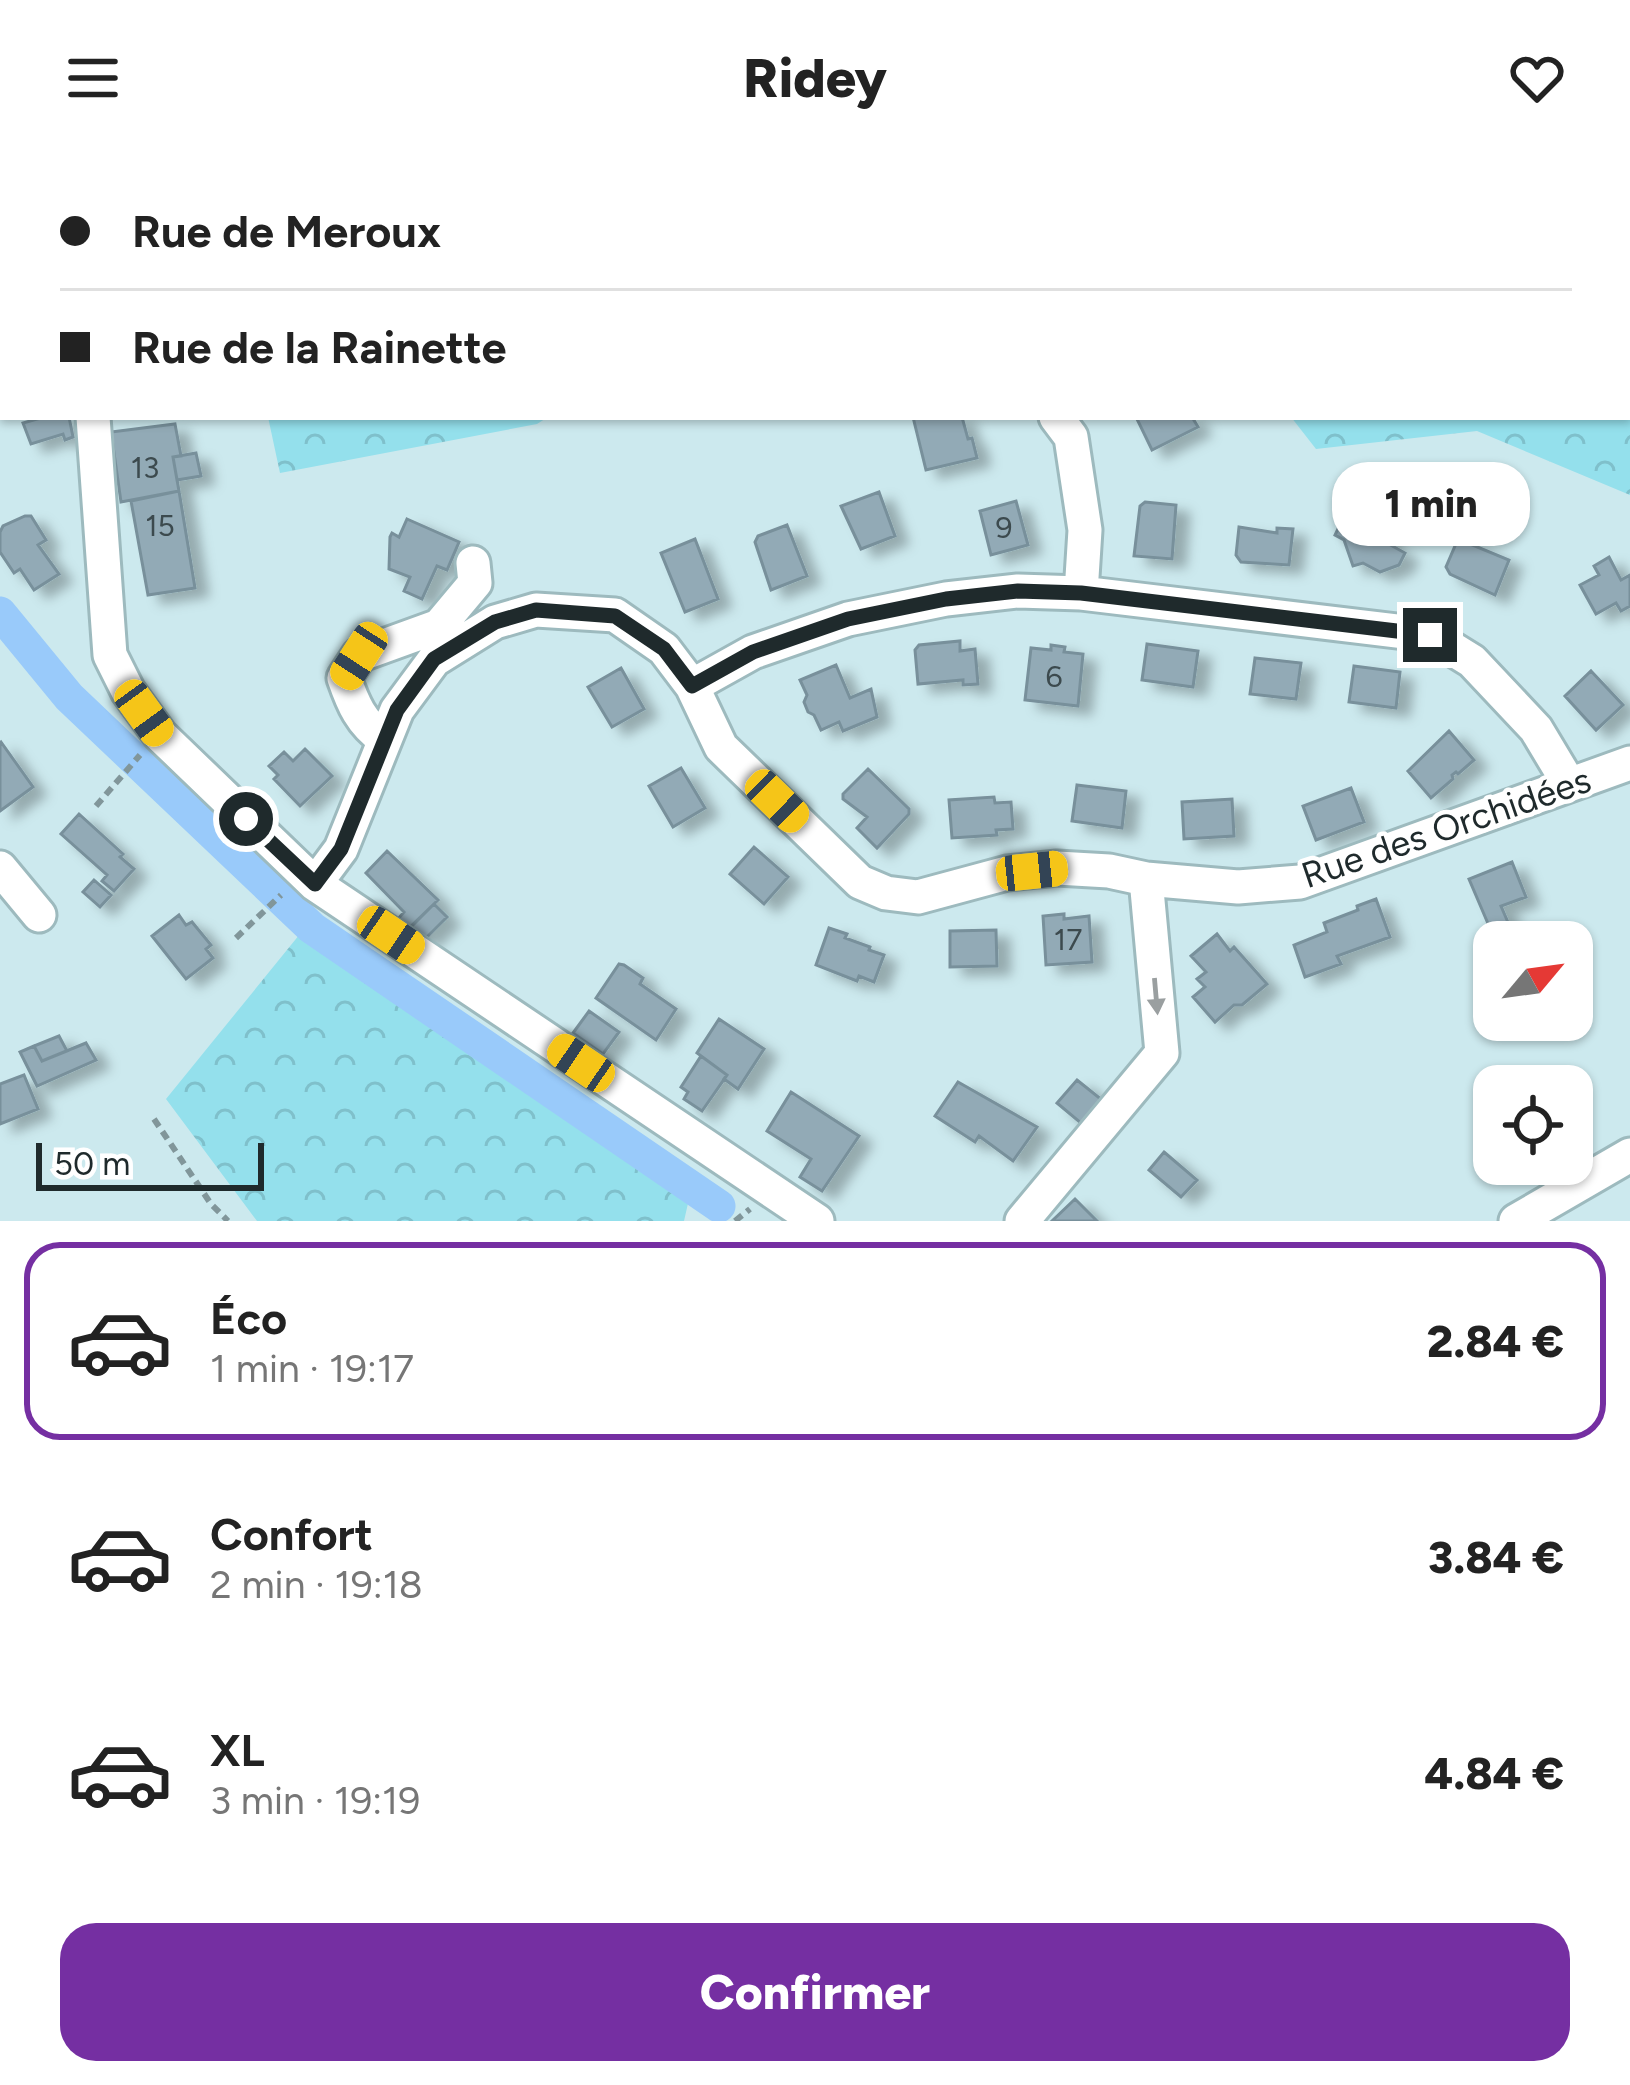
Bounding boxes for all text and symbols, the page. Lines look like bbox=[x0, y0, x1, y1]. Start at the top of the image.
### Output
icon: menu bbox=[60, 45, 126, 111]
icon: heart bbox=[1504, 45, 1570, 111]
text: Ridey bbox=[743, 46, 887, 111]
text: Rue de Meroux bbox=[132, 204, 441, 258]
text: Rue de la Rainette bbox=[132, 320, 506, 374]
house number: 13 bbox=[131, 449, 159, 486]
callout: 1 min bbox=[1331, 461, 1529, 545]
text: 1 min bbox=[1384, 480, 1478, 527]
house number: 15 bbox=[145, 507, 175, 544]
house number: 9 bbox=[996, 509, 1012, 546]
route end bbox=[1403, 608, 1457, 662]
car bbox=[324, 616, 394, 696]
house number: 6 bbox=[1046, 658, 1063, 695]
car bbox=[108, 673, 180, 753]
street label: Rue des Orchidées bbox=[1296, 758, 1596, 897]
car bbox=[739, 763, 815, 839]
route start bbox=[219, 792, 273, 846]
car bbox=[994, 849, 1070, 893]
car bbox=[351, 900, 431, 970]
house number: 17 bbox=[1054, 921, 1082, 958]
north arrow bbox=[1473, 921, 1593, 1041]
map controls bbox=[1473, 921, 1593, 1185]
one-way arrow bbox=[1147, 978, 1166, 1015]
car bbox=[541, 1028, 621, 1098]
button: locate bbox=[1473, 1065, 1593, 1185]
scale bar bbox=[36, 1137, 264, 1190]
text: 50 m bbox=[54, 1144, 130, 1183]
icon: car bbox=[66, 1287, 174, 1395]
text: Éco bbox=[210, 1291, 287, 1345]
text: 2.84 € bbox=[1427, 1314, 1564, 1368]
text: 1 min · 19:17 bbox=[210, 1345, 414, 1392]
icon: car bbox=[66, 1503, 174, 1611]
text: Confort bbox=[210, 1507, 373, 1561]
text: 3.84 € bbox=[1428, 1530, 1564, 1584]
text: 2 min · 19:18 bbox=[210, 1561, 423, 1608]
icon: car bbox=[66, 1719, 174, 1827]
text: XL bbox=[210, 1723, 265, 1777]
text: 4.84 € bbox=[1424, 1746, 1564, 1800]
text: 3 min · 19:19 bbox=[210, 1777, 420, 1824]
button: Confirmer bbox=[60, 1923, 1570, 2061]

